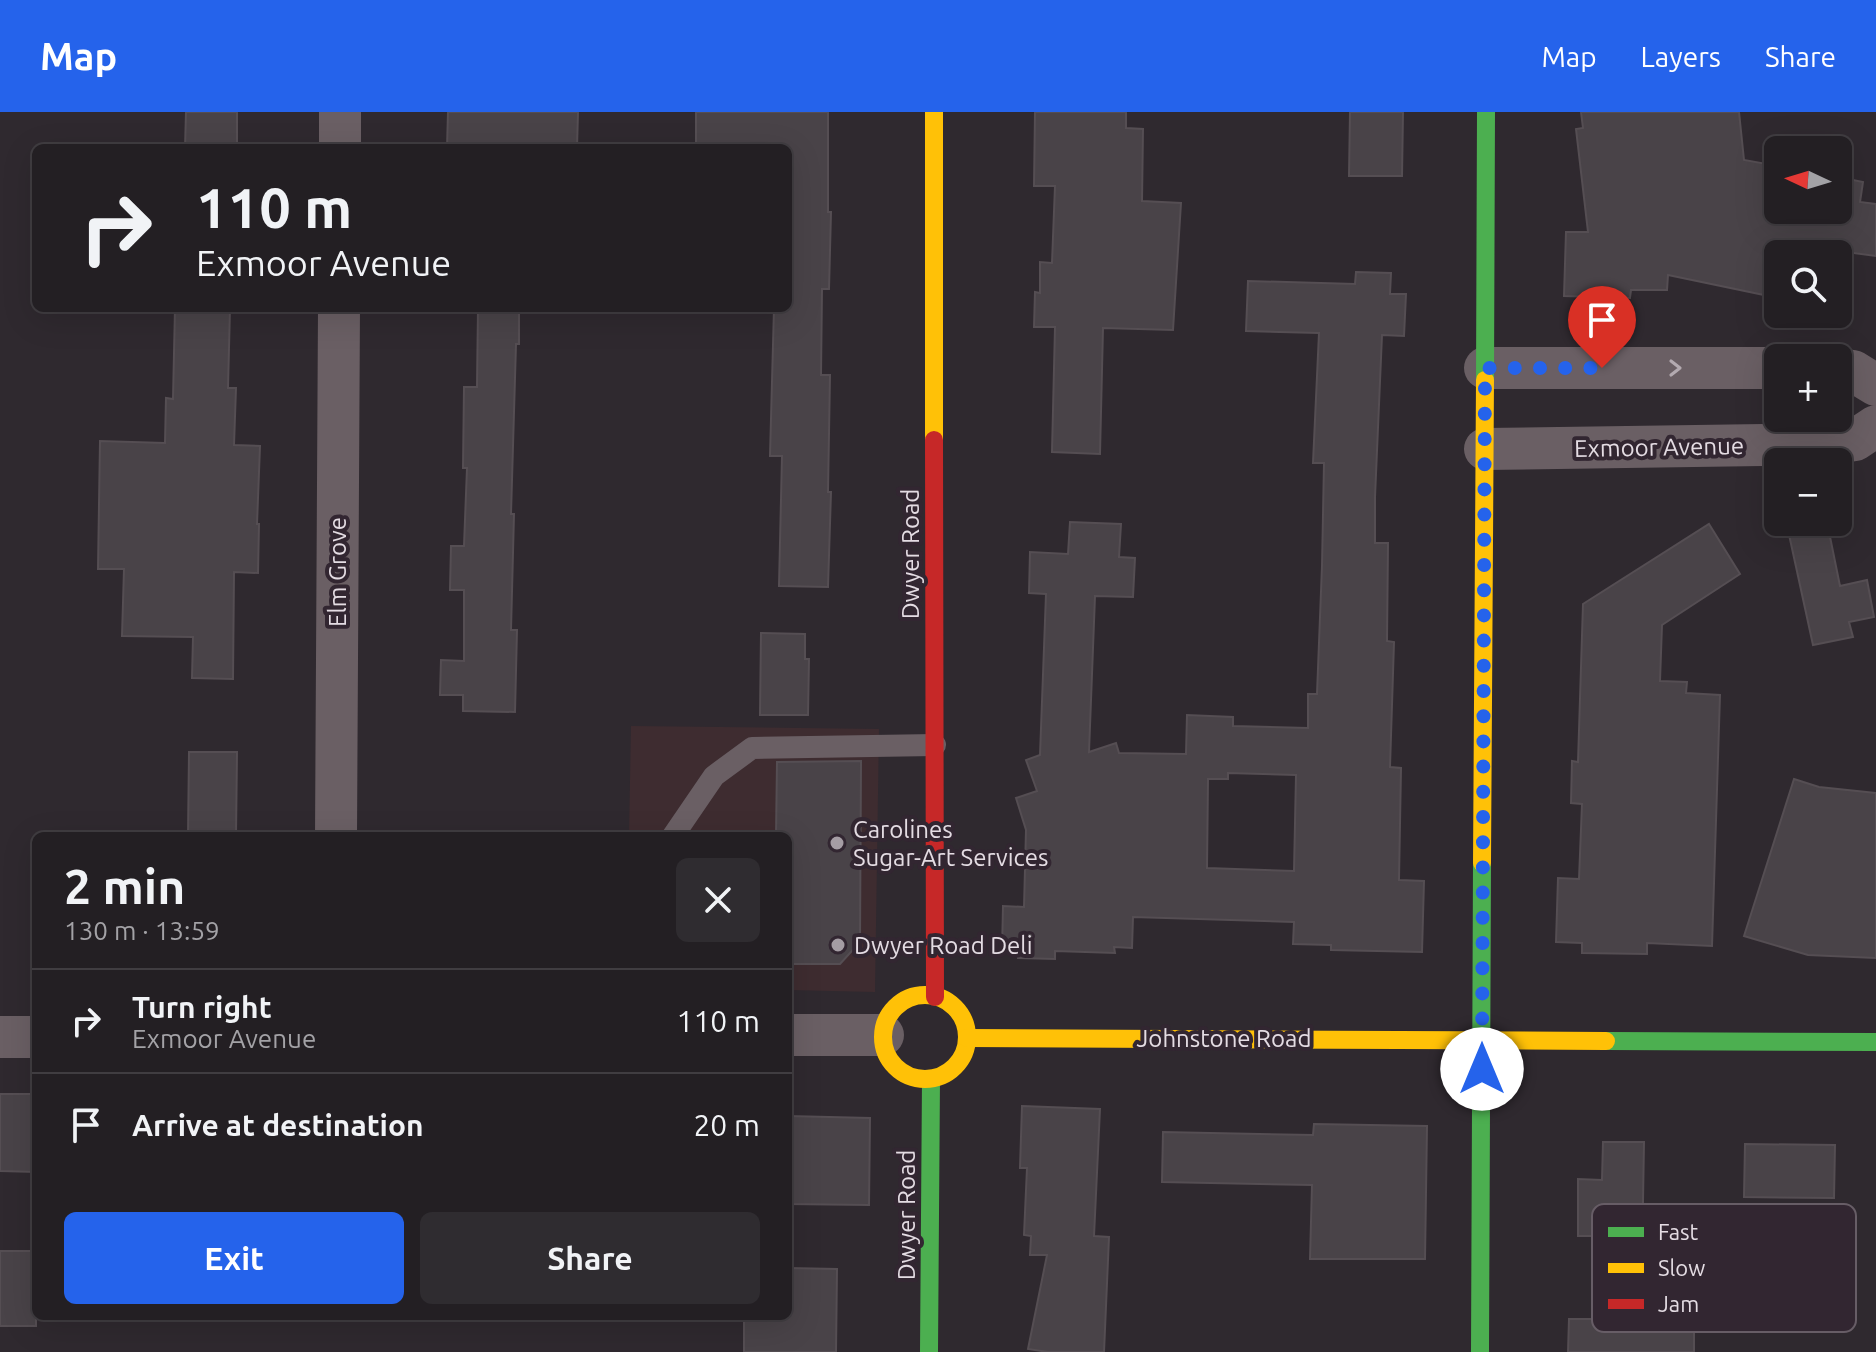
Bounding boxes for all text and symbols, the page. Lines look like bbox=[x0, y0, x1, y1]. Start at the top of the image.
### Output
text: Map bbox=[40, 35, 117, 77]
text: Map bbox=[1541, 41, 1597, 72]
text: Layers bbox=[1641, 41, 1721, 72]
text: Share bbox=[1765, 41, 1836, 72]
north arrow bbox=[1764, 136, 1852, 224]
map controls bbox=[1764, 136, 1852, 536]
icon: right bbox=[64, 176, 168, 280]
text: 110 m bbox=[196, 176, 352, 239]
button: search bbox=[1764, 240, 1852, 328]
text: Exmoor Avenue bbox=[196, 242, 451, 283]
pin bbox=[1568, 286, 1636, 368]
icon: arrive bbox=[1580, 298, 1624, 342]
button: + bbox=[1764, 344, 1852, 432]
one-way arrow bbox=[1669, 359, 1682, 377]
street label: Exmoor Avenue bbox=[1574, 432, 1744, 462]
button: − bbox=[1764, 448, 1852, 536]
street label: Dwyer Road bbox=[897, 489, 924, 619]
street label: Elm Grove bbox=[324, 517, 351, 627]
place label: Carolines Sugar-Art Services bbox=[853, 816, 1048, 871]
marker: Carolines Sugar-Art Services bbox=[828, 834, 846, 852]
button: close bbox=[676, 858, 760, 942]
text: 2 min bbox=[64, 859, 185, 913]
text: 130 m · 13:59 bbox=[64, 916, 220, 945]
place label: Dwyer Road Deli bbox=[854, 932, 1033, 959]
marker: Dwyer Road Deli bbox=[829, 936, 847, 954]
text: Turn right bbox=[132, 990, 272, 1024]
icon: right bbox=[64, 999, 108, 1043]
text: 110 m bbox=[676, 1004, 760, 1038]
text: Exmoor Avenue bbox=[132, 1024, 316, 1053]
street label: Johnstone Road bbox=[1137, 1025, 1311, 1052]
position arrow bbox=[1440, 1027, 1524, 1111]
icon: arrive bbox=[64, 1103, 108, 1147]
text: Arrive at destination bbox=[132, 1108, 424, 1142]
text: 20 m bbox=[693, 1108, 760, 1142]
street label: Dwyer Road bbox=[893, 1150, 920, 1280]
legend bbox=[1592, 1204, 1856, 1332]
button: Exit bbox=[64, 1212, 404, 1304]
button: Share bbox=[420, 1212, 760, 1304]
text: Fast bbox=[1658, 1219, 1699, 1244]
text: Slow bbox=[1658, 1255, 1705, 1280]
text: Jam bbox=[1658, 1291, 1699, 1316]

